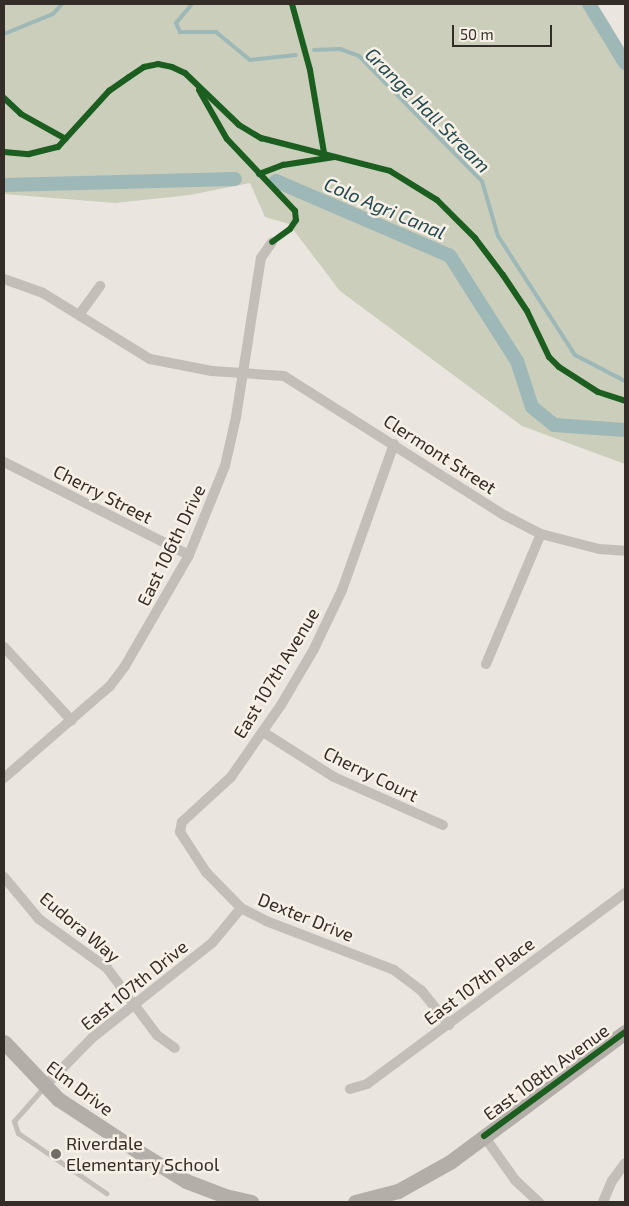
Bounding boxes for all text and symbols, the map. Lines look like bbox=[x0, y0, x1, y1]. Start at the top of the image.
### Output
scale bar bbox=[454, 15, 554, 47]
text: 50 m bbox=[460, 25, 494, 43]
water label: Grange Hall Stream bbox=[360, 42, 496, 178]
water label: Colo Agri Canal bbox=[321, 172, 449, 244]
street label: Clermont Street bbox=[380, 410, 500, 498]
street label: Cherry Street bbox=[50, 460, 156, 528]
street label: East 106th Drive bbox=[132, 481, 210, 609]
street label: East 107th Avenue bbox=[228, 604, 324, 742]
street label: Cherry Court bbox=[320, 742, 422, 806]
street label: Eudora Way bbox=[35, 887, 125, 967]
street label: Dexter Drive bbox=[255, 888, 357, 946]
street label: East 107th Place bbox=[420, 932, 538, 1030]
street label: East 107th Drive bbox=[76, 935, 192, 1035]
street label: East 108th Avenue bbox=[479, 1019, 613, 1125]
street label: Elm Drive bbox=[42, 1056, 118, 1120]
place label: Riverdale Elementary School bbox=[66, 1133, 220, 1176]
marker: Riverdale Elementary School bbox=[50, 1148, 62, 1160]

